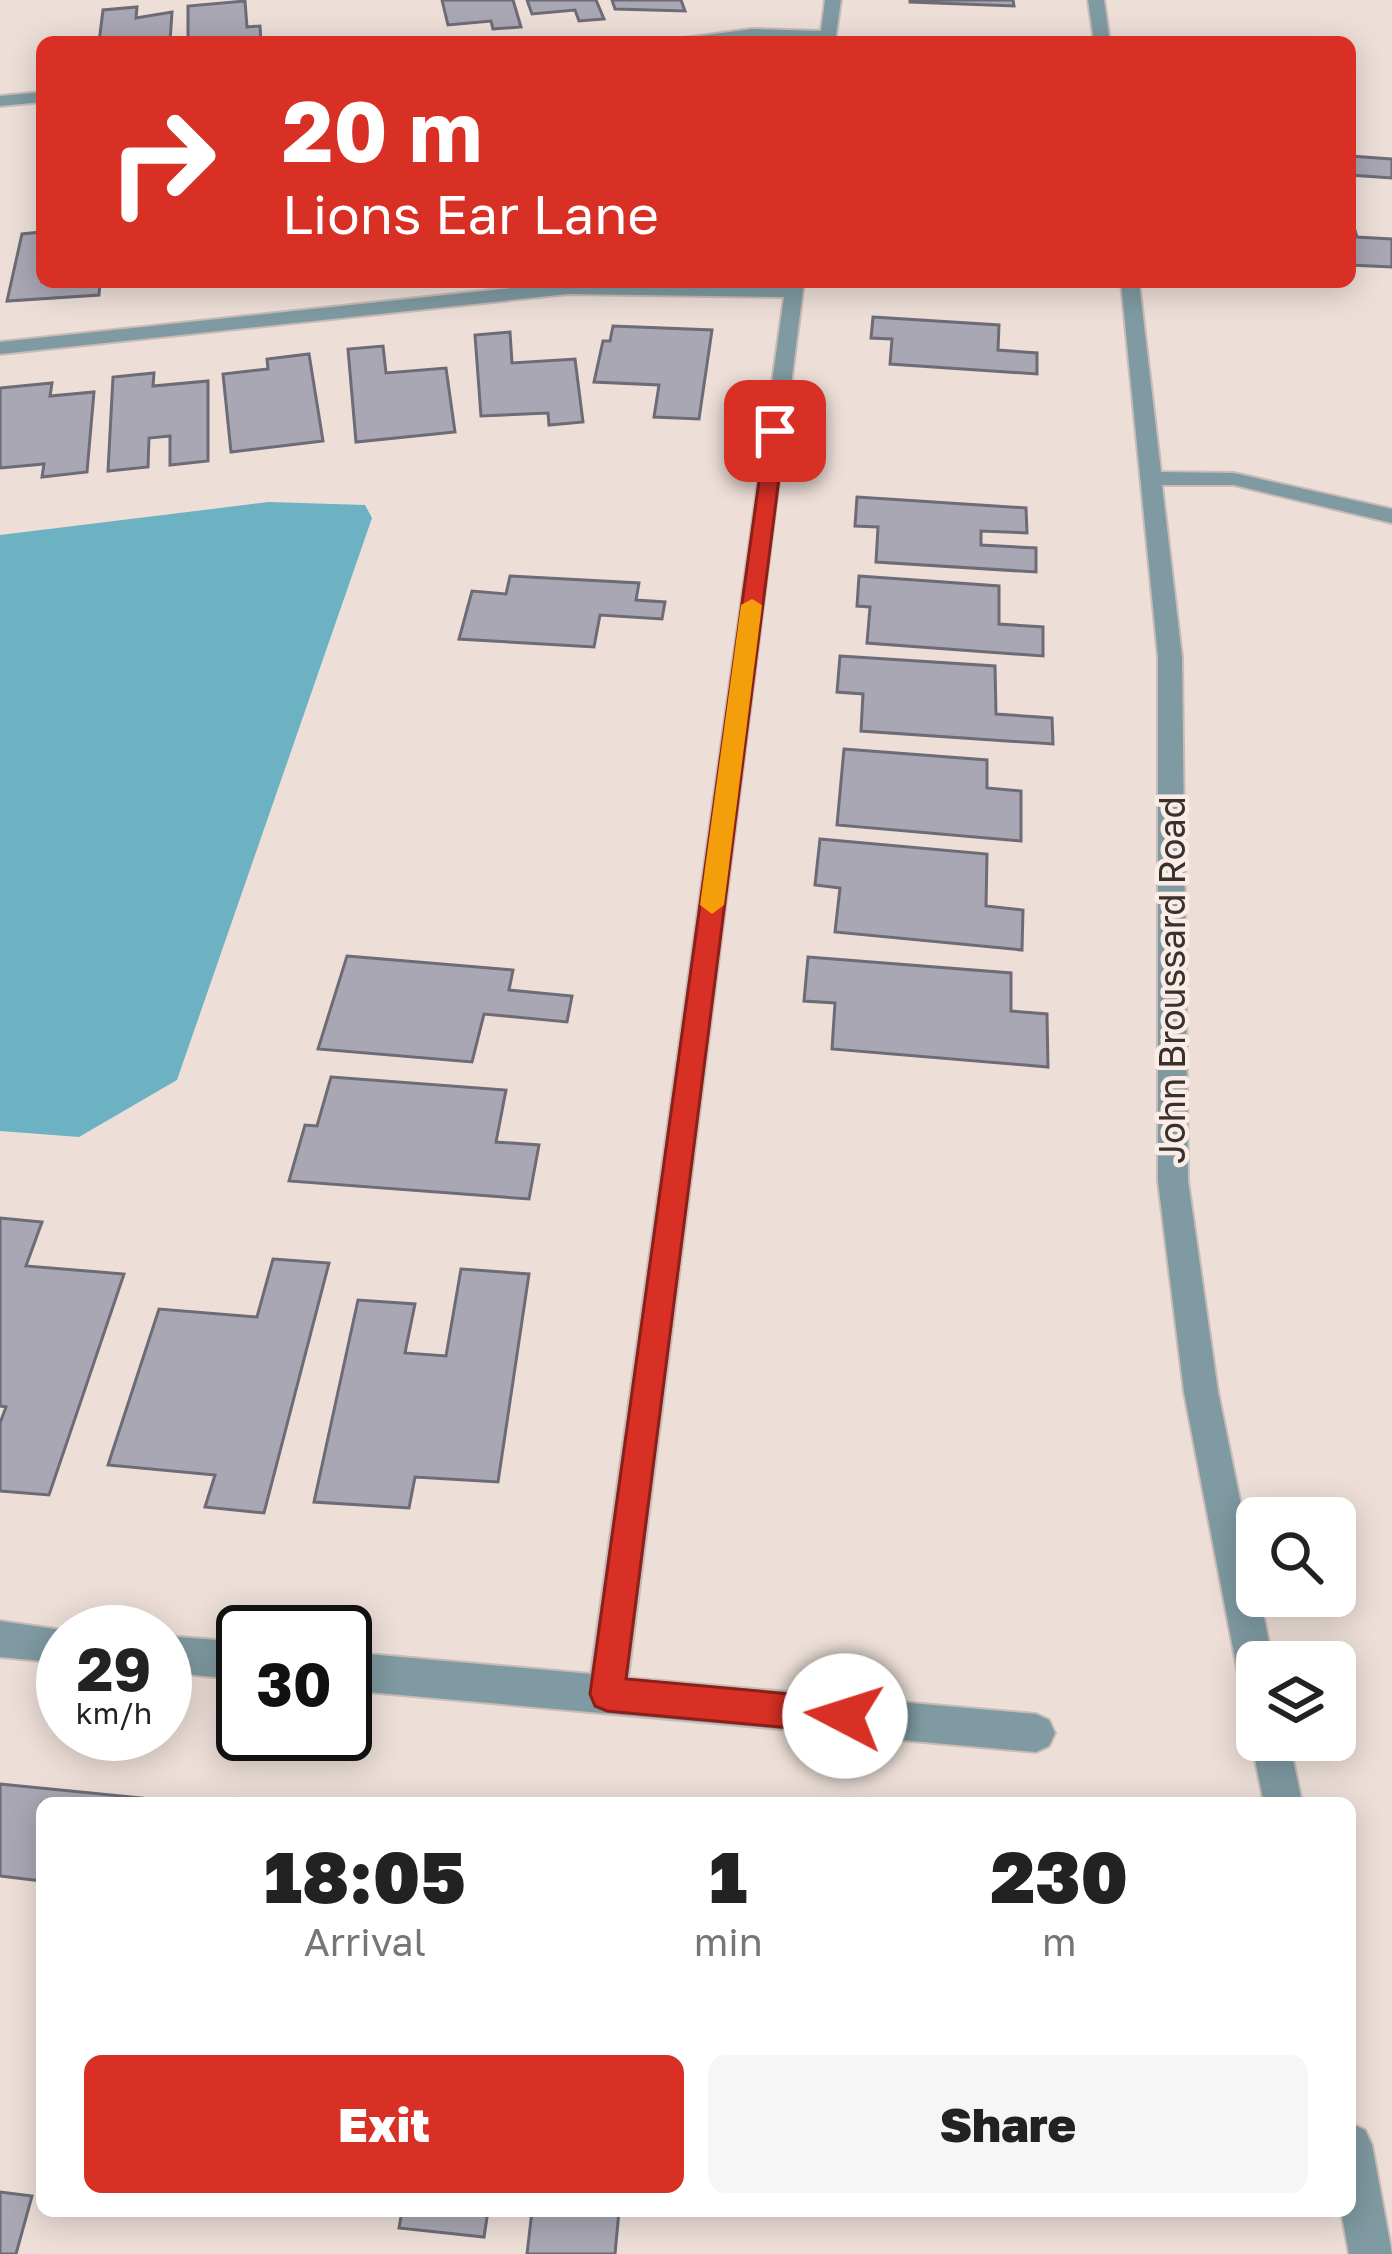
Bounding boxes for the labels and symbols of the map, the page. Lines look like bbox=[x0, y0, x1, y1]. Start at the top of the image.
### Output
pin bbox=[724, 380, 826, 482]
street label: John Broussard Road bbox=[1150, 796, 1193, 1164]
speed limit sign: 30 bbox=[216, 1605, 372, 1761]
position arrow bbox=[782, 1653, 908, 1779]

